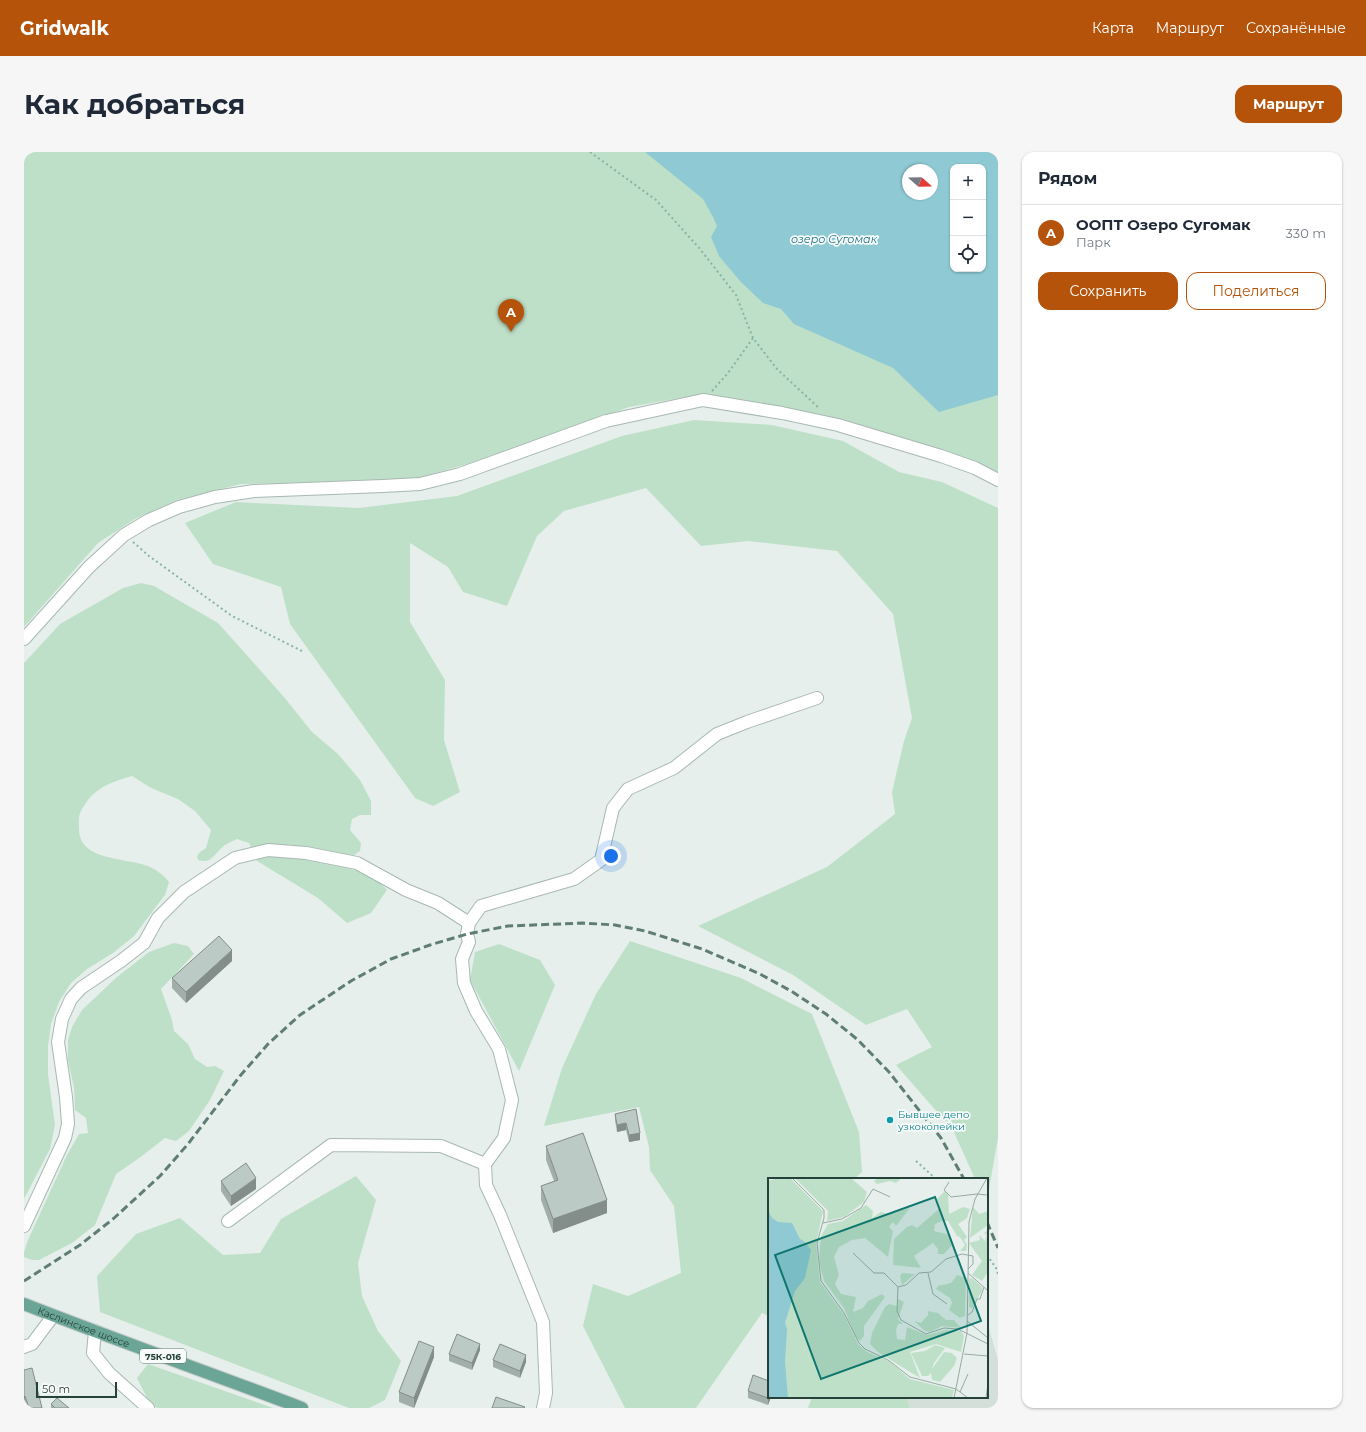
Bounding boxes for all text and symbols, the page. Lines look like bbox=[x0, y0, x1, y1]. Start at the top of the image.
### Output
text: Gridwalk bbox=[20, 17, 109, 40]
text: Карта bbox=[1092, 19, 1134, 37]
text: Маршрут bbox=[1156, 19, 1224, 37]
text: Сохранённые bbox=[1246, 19, 1346, 37]
button: Маршрут bbox=[1235, 85, 1342, 123]
text: Как добраться bbox=[24, 87, 245, 121]
north arrow bbox=[902, 164, 938, 200]
map controls bbox=[950, 164, 986, 272]
button: + bbox=[950, 164, 986, 200]
text: Рядом bbox=[1038, 168, 1097, 188]
button: − bbox=[950, 200, 986, 236]
text: ООПТ Озеро Сугомак bbox=[1076, 215, 1251, 234]
text: A bbox=[1046, 225, 1056, 241]
text: 330 m bbox=[1286, 225, 1326, 241]
water label: озеро Сугомак bbox=[791, 232, 878, 246]
text: Парк bbox=[1076, 234, 1111, 250]
button: locate bbox=[950, 236, 986, 272]
button: Сохранить bbox=[1038, 272, 1178, 310]
button: Поделиться bbox=[1186, 272, 1326, 310]
pin: A bbox=[498, 299, 524, 332]
your location bbox=[601, 846, 621, 866]
place label: Бывшее депо узкоколейки bbox=[897, 1108, 969, 1133]
marker: Бывшее депо узкоколейки bbox=[885, 1115, 895, 1125]
inset map bbox=[768, 1178, 988, 1398]
street label: Каслинское шоссе bbox=[36, 1303, 132, 1350]
road number: 75К-016 bbox=[140, 1349, 186, 1363]
scale bar bbox=[36, 1380, 117, 1399]
text: 50 m bbox=[42, 1382, 70, 1396]

